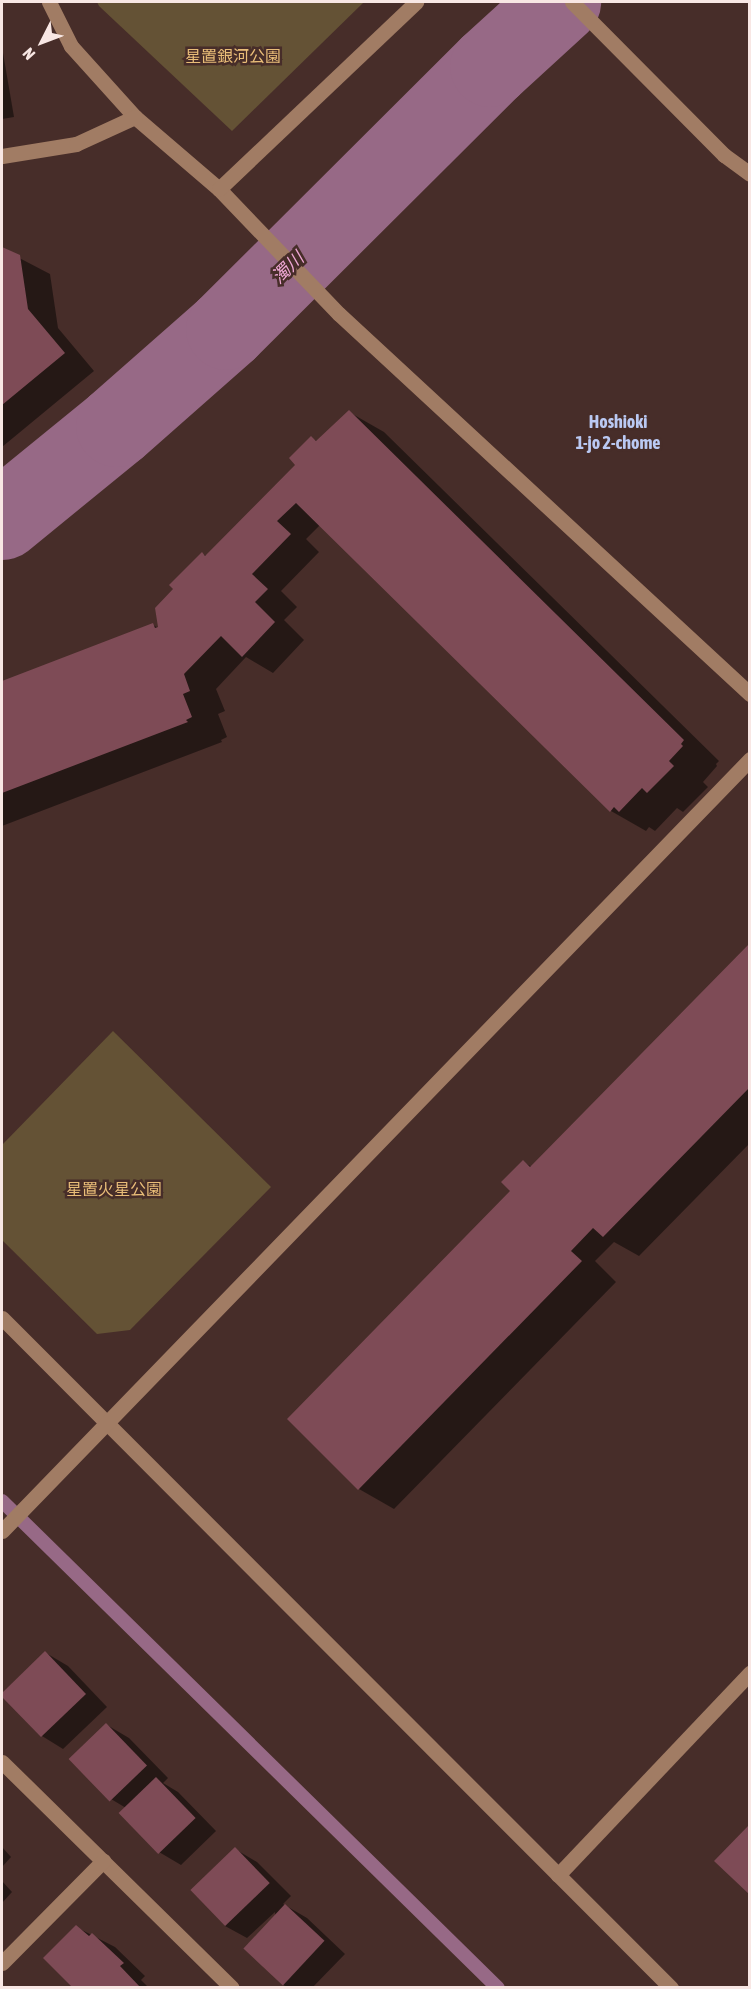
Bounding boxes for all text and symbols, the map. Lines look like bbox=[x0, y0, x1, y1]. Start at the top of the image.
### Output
north arrow bbox=[12, 12, 72, 72]
text: N bbox=[19, 45, 38, 64]
park label: 星置銀河公園 bbox=[185, 46, 281, 66]
water label: 濁川 bbox=[268, 248, 308, 288]
district label: Hoshioki 1-jo 2-chome bbox=[575, 412, 661, 454]
park label: 星置火星公園 bbox=[66, 1179, 162, 1199]

